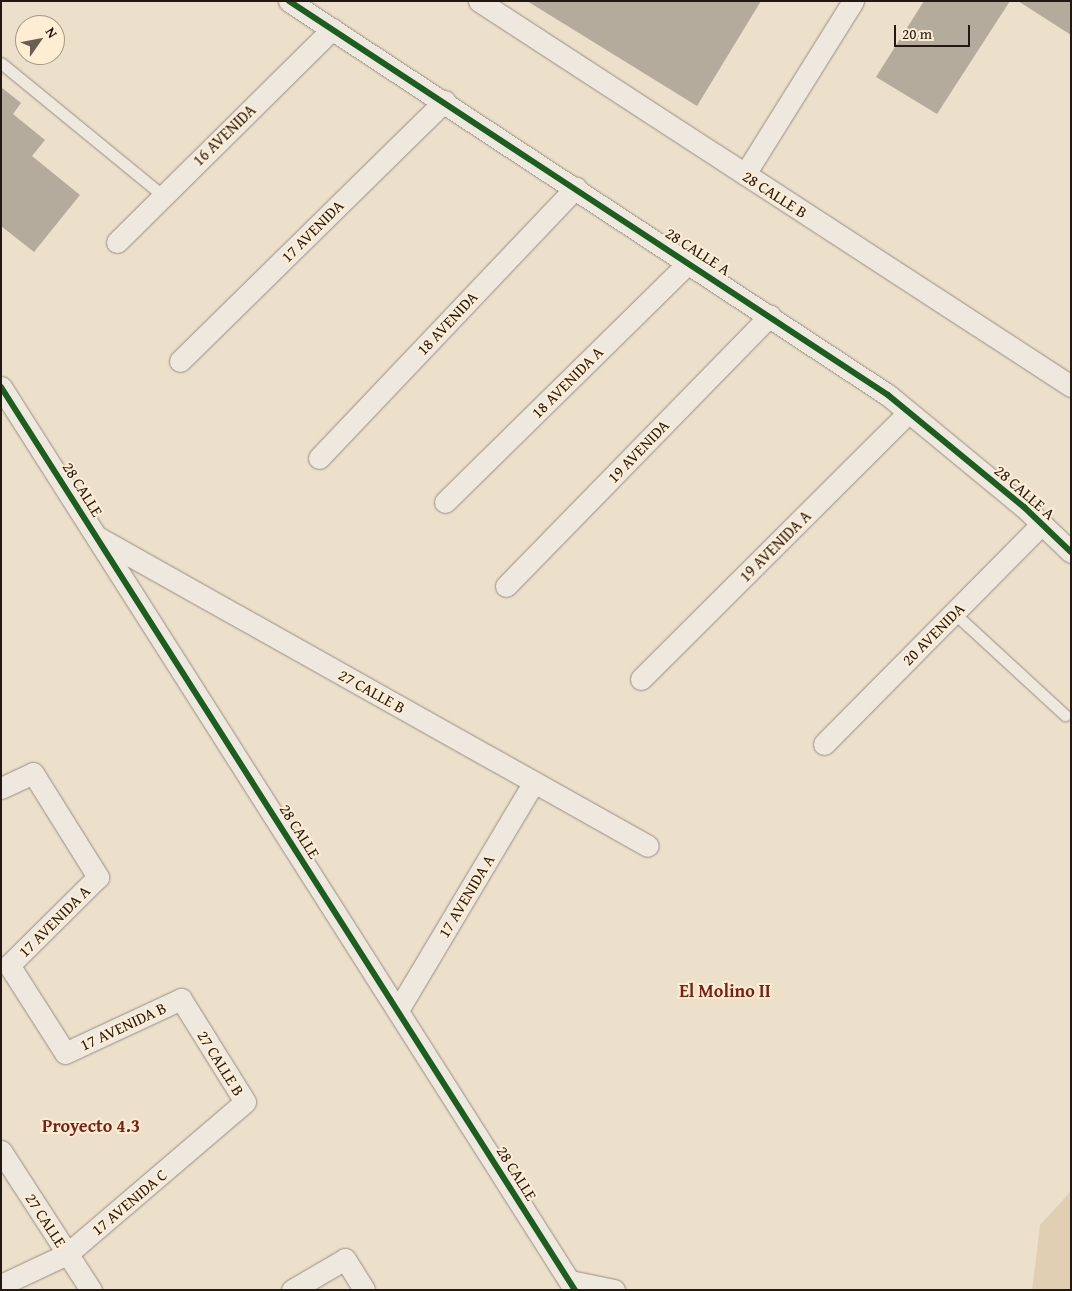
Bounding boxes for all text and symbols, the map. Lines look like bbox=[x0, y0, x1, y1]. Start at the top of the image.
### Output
north arrow bbox=[15, 15, 65, 65]
scale bar bbox=[897, 15, 973, 47]
text: N bbox=[41, 23, 63, 42]
text: 20 m bbox=[902, 23, 932, 44]
street label: 16 AVENIDA bbox=[188, 100, 260, 170]
street label: 28 CALLE B bbox=[739, 166, 811, 222]
street label: 17 AVENIDA bbox=[277, 196, 347, 266]
street label: 28 CALLE A bbox=[662, 223, 734, 279]
street label: 18 AVENIDA bbox=[413, 287, 481, 359]
street label: 18 AVENIDA A bbox=[527, 342, 607, 422]
street label: 19 AVENIDA bbox=[603, 415, 673, 487]
street label: 28 CALLE bbox=[59, 458, 107, 520]
street label: 28 CALLE A bbox=[991, 461, 1059, 523]
street label: 19 AVENIDA A bbox=[735, 506, 815, 586]
street label: 20 AVENIDA bbox=[898, 599, 968, 669]
street label: 27 CALLE B bbox=[335, 665, 409, 717]
street label: 28 CALLE bbox=[276, 800, 324, 862]
street label: 17 AVENIDA A bbox=[434, 851, 498, 941]
street label: 17 AVENIDA A bbox=[14, 881, 94, 961]
district label: El Molino II bbox=[679, 980, 771, 1002]
street label: 17 AVENIDA B bbox=[77, 998, 169, 1054]
street label: 27 CALLE B bbox=[193, 1027, 249, 1099]
district label: Proyecto 4.3 bbox=[42, 1115, 140, 1137]
street label: 28 CALLE bbox=[493, 1142, 541, 1204]
street label: 17 AVENIDA C bbox=[87, 1165, 171, 1239]
street label: 27 CALLE bbox=[21, 1189, 71, 1251]

